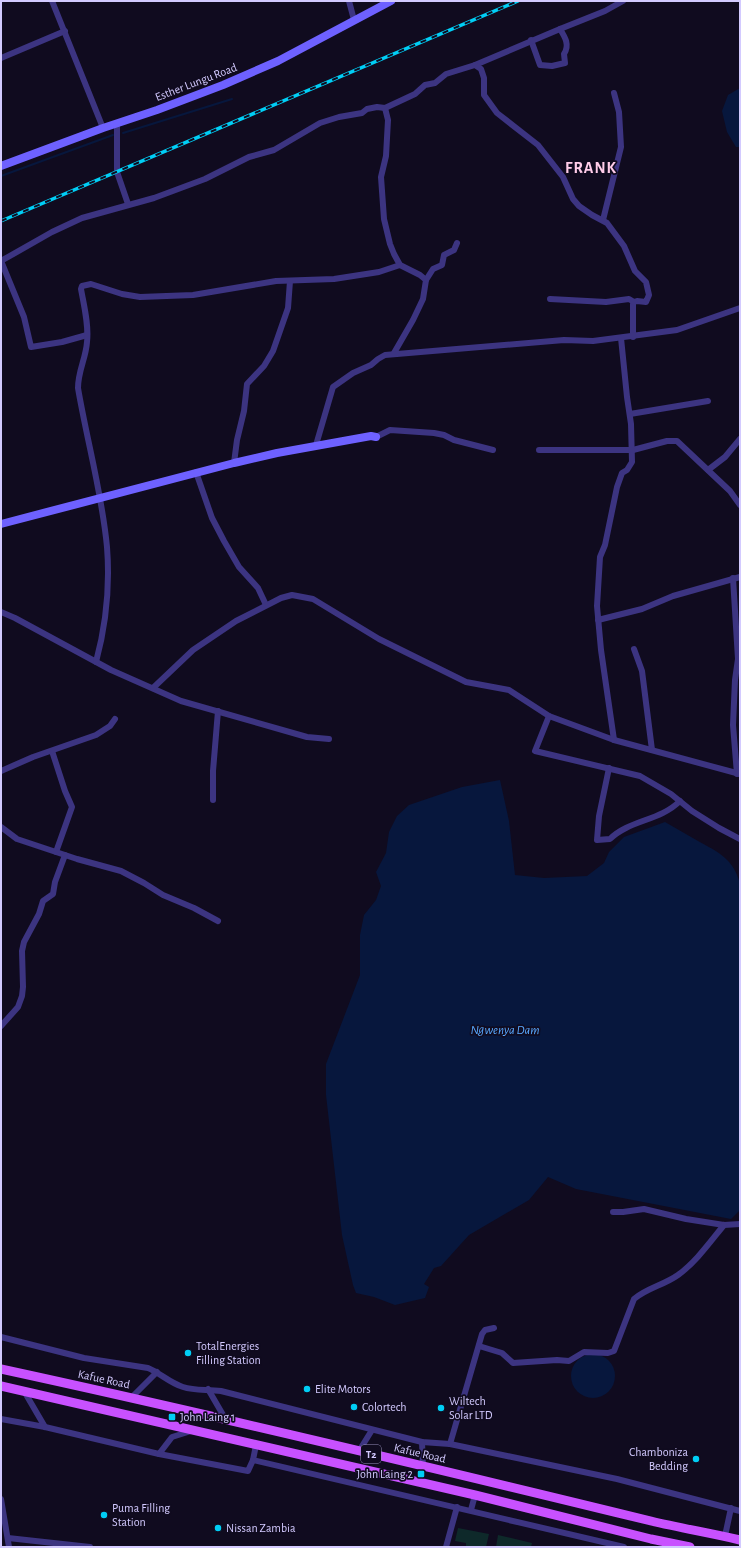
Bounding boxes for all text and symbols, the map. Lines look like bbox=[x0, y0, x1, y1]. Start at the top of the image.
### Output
street label: Esther Lungu Road bbox=[153, 61, 239, 103]
district label: FRANK bbox=[565, 160, 617, 176]
water label: Ngwenya Dam bbox=[470, 1024, 540, 1037]
place label: TotalEnergies Filling Station bbox=[196, 1340, 261, 1366]
marker: TotalEnergies Filling Station bbox=[183, 1348, 193, 1358]
street label: Kafue Road bbox=[77, 1368, 131, 1390]
place label: Elite Motors bbox=[315, 1383, 371, 1395]
marker: Elite Motors bbox=[302, 1384, 312, 1394]
place label: Wiltech Solar LTD bbox=[449, 1395, 493, 1421]
place label: Colortech bbox=[362, 1401, 407, 1413]
marker: Colortech bbox=[349, 1402, 359, 1412]
marker: Wiltech Solar LTD bbox=[436, 1403, 446, 1413]
place label: John Laing 1 bbox=[180, 1411, 235, 1423]
marker: John Laing 1 bbox=[167, 1412, 177, 1422]
street label: Kafue Road bbox=[393, 1441, 447, 1465]
road number: T2 bbox=[361, 1445, 381, 1463]
place label: Chamboniza Bedding bbox=[629, 1446, 688, 1472]
marker: Chamboniza Bedding bbox=[691, 1454, 701, 1464]
place label: John Laing 2 bbox=[356, 1468, 414, 1480]
marker: John Laing 2 bbox=[416, 1469, 426, 1479]
place label: Puma Filling Station bbox=[112, 1502, 170, 1528]
marker: Puma Filling Station bbox=[99, 1510, 109, 1520]
place label: Nissan Zambia bbox=[226, 1522, 296, 1534]
marker: Nissan Zambia bbox=[213, 1523, 223, 1533]

